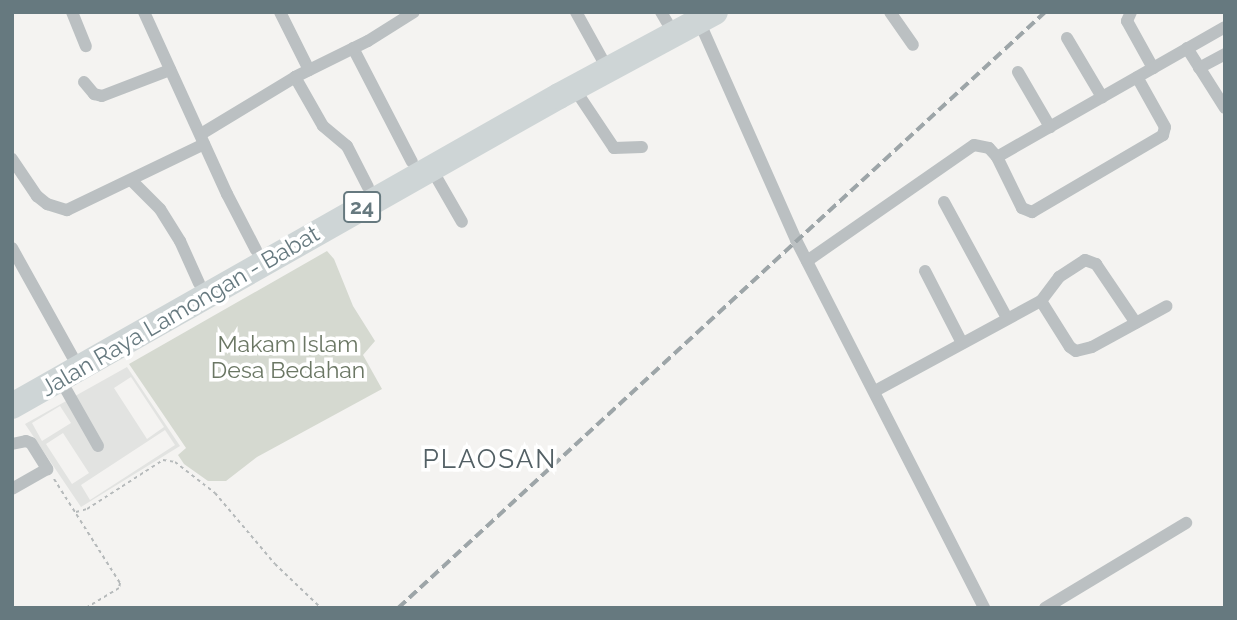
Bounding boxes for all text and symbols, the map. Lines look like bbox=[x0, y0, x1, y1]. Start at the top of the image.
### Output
road number: 24 bbox=[343, 190, 381, 224]
street label: Jalan Raya Lamongan - Babat bbox=[36, 220, 324, 402]
park label: Makam Islam Desa Bedahan bbox=[211, 330, 365, 384]
district label: PLAOSAN bbox=[423, 444, 557, 476]

